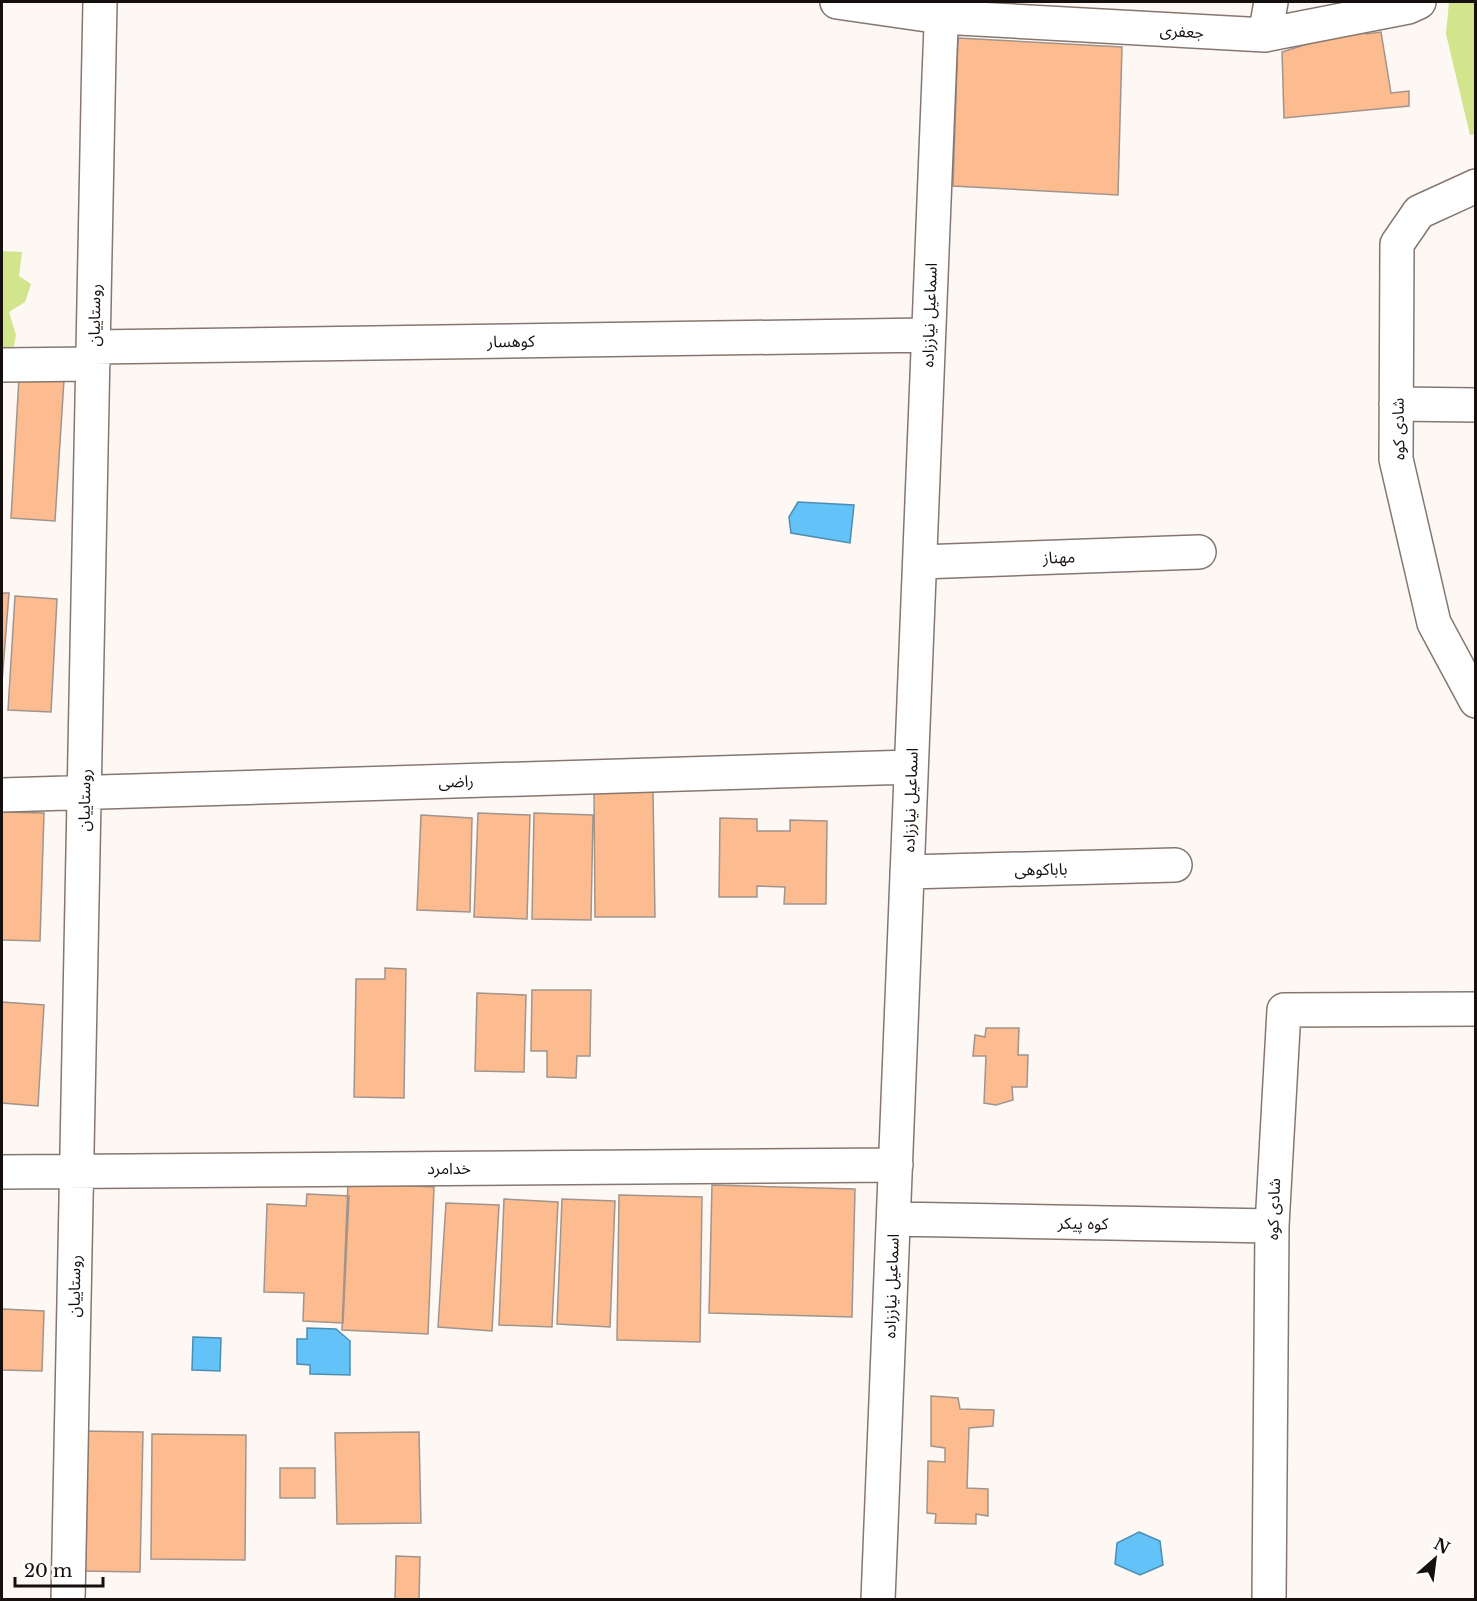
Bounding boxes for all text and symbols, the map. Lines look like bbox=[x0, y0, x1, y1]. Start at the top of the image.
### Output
street label: جعفری bbox=[1159, 20, 1205, 42]
street label: اسماعیل نیاززاده bbox=[917, 262, 941, 368]
street label: روستاییان bbox=[83, 284, 105, 346]
street label: کوهسار bbox=[486, 331, 535, 351]
street label: شادی کوه bbox=[1387, 398, 1409, 460]
street label: مهناز bbox=[1041, 546, 1076, 568]
street label: اسماعیل نیاززاده bbox=[898, 747, 922, 853]
street label: روستاییان bbox=[73, 769, 95, 831]
street label: راضی bbox=[438, 770, 474, 792]
street label: باباکوهی bbox=[1014, 859, 1068, 879]
street label: خدامرد bbox=[427, 1158, 471, 1178]
street label: شادی کوه bbox=[1262, 1178, 1284, 1240]
street label: کوه پیکر bbox=[1057, 1213, 1109, 1235]
street label: اسماعیل نیاززاده bbox=[879, 1233, 903, 1339]
street label: روستاییان bbox=[63, 1255, 85, 1317]
north arrow bbox=[1405, 1529, 1465, 1589]
text: N bbox=[1431, 1533, 1453, 1558]
scale bar bbox=[15, 1550, 104, 1588]
text: 20 m bbox=[24, 1560, 72, 1582]

